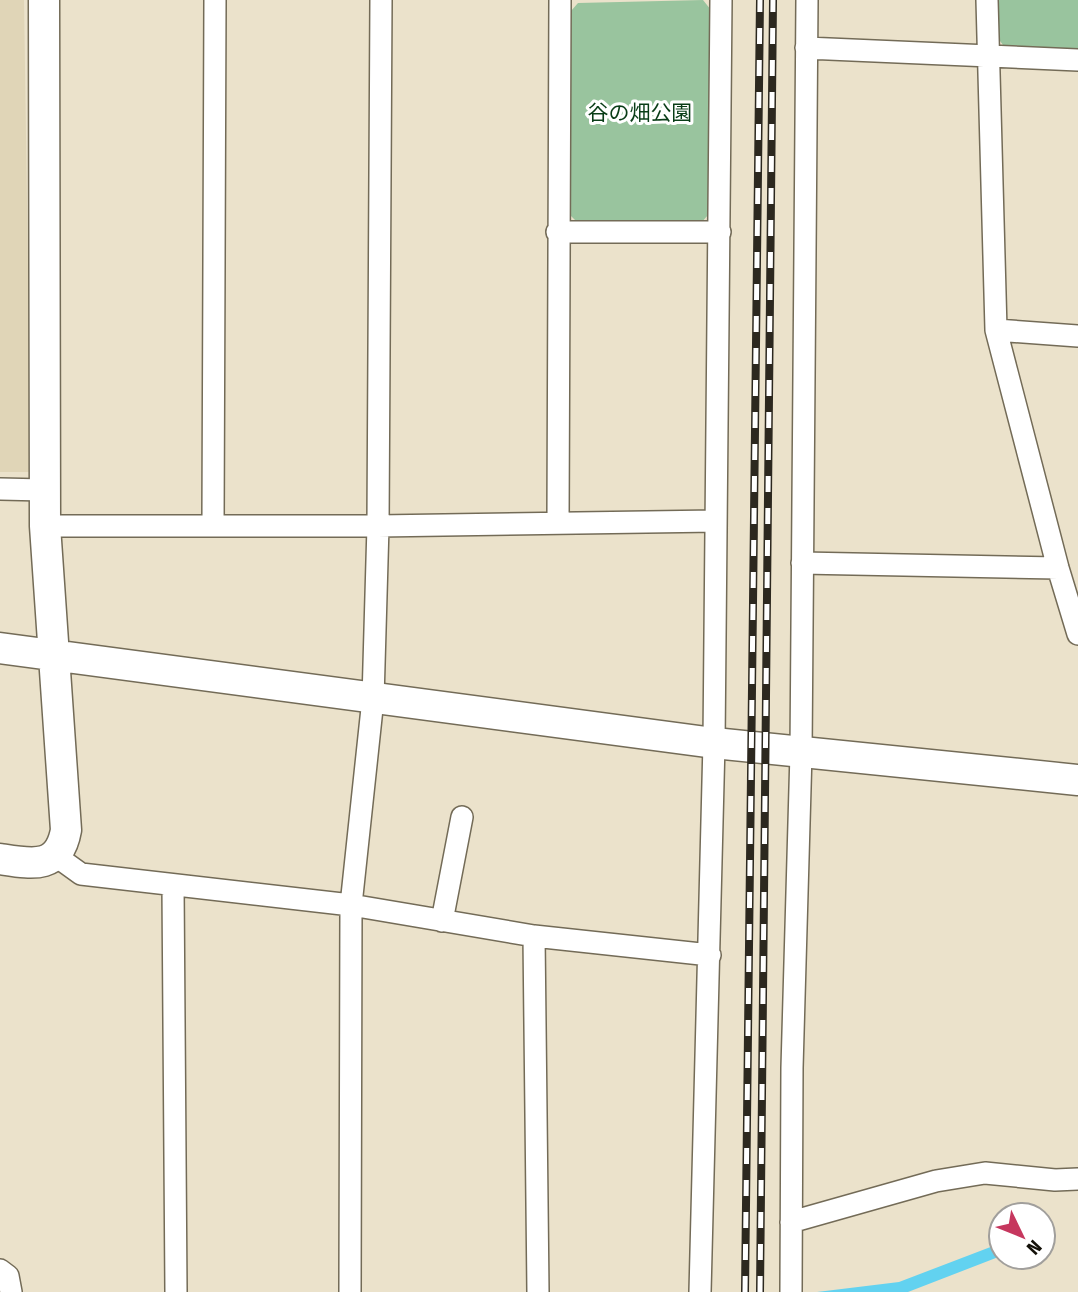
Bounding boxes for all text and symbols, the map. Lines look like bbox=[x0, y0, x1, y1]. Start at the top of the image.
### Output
park label: 谷の畑公園 bbox=[588, 100, 693, 126]
north arrow bbox=[987, 1201, 1057, 1271]
text: N bbox=[1022, 1235, 1046, 1259]

